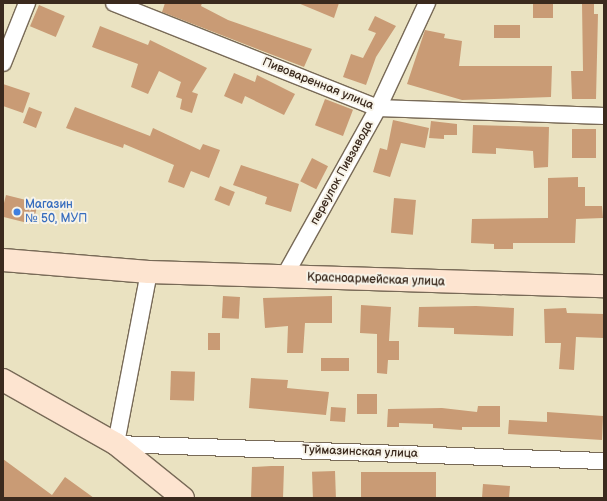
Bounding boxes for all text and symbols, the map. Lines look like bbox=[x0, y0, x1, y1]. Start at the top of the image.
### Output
street label: Пивоваренная улица bbox=[260, 55, 376, 113]
street label: переулок Пивзавода bbox=[307, 118, 377, 228]
place label: Магазин № 50, МУП bbox=[25, 198, 87, 226]
marker: Магазин № 50, МУП bbox=[12, 207, 22, 217]
street label: Красноармейская улица bbox=[307, 270, 445, 290]
street label: Туймазинская улица bbox=[302, 443, 418, 461]

